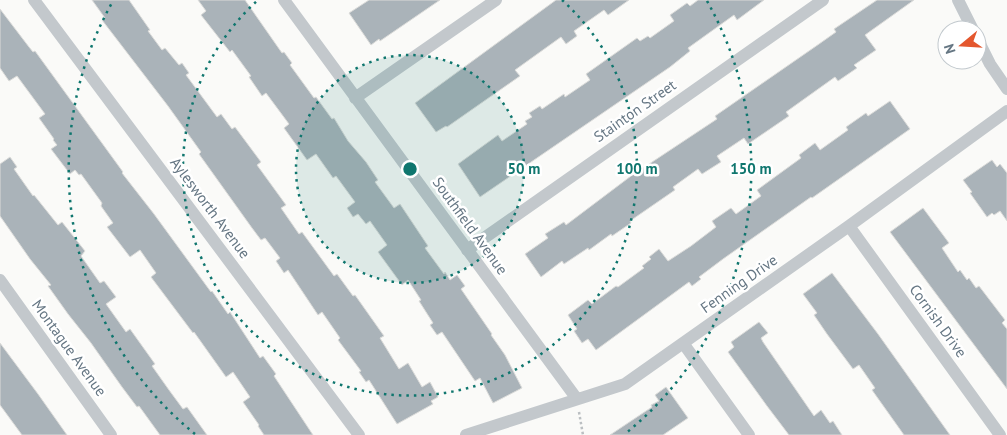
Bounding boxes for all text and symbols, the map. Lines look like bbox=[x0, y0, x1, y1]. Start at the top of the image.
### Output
north arrow bbox=[937, 20, 987, 70]
text: N bbox=[940, 42, 960, 56]
street label: Stainton Street bbox=[590, 75, 680, 146]
street label: Aylesworth Avenue bbox=[166, 153, 255, 262]
text: 50 m bbox=[508, 159, 540, 178]
text: 100 m bbox=[616, 159, 658, 178]
text: 150 m bbox=[730, 159, 772, 178]
centre of rings bbox=[401, 160, 419, 178]
street label: Southfield Avenue bbox=[429, 173, 512, 278]
street label: Fenning Drive bbox=[697, 250, 781, 317]
street label: Cornish Drive bbox=[906, 281, 971, 361]
street label: Montague Avenue bbox=[28, 296, 111, 400]

